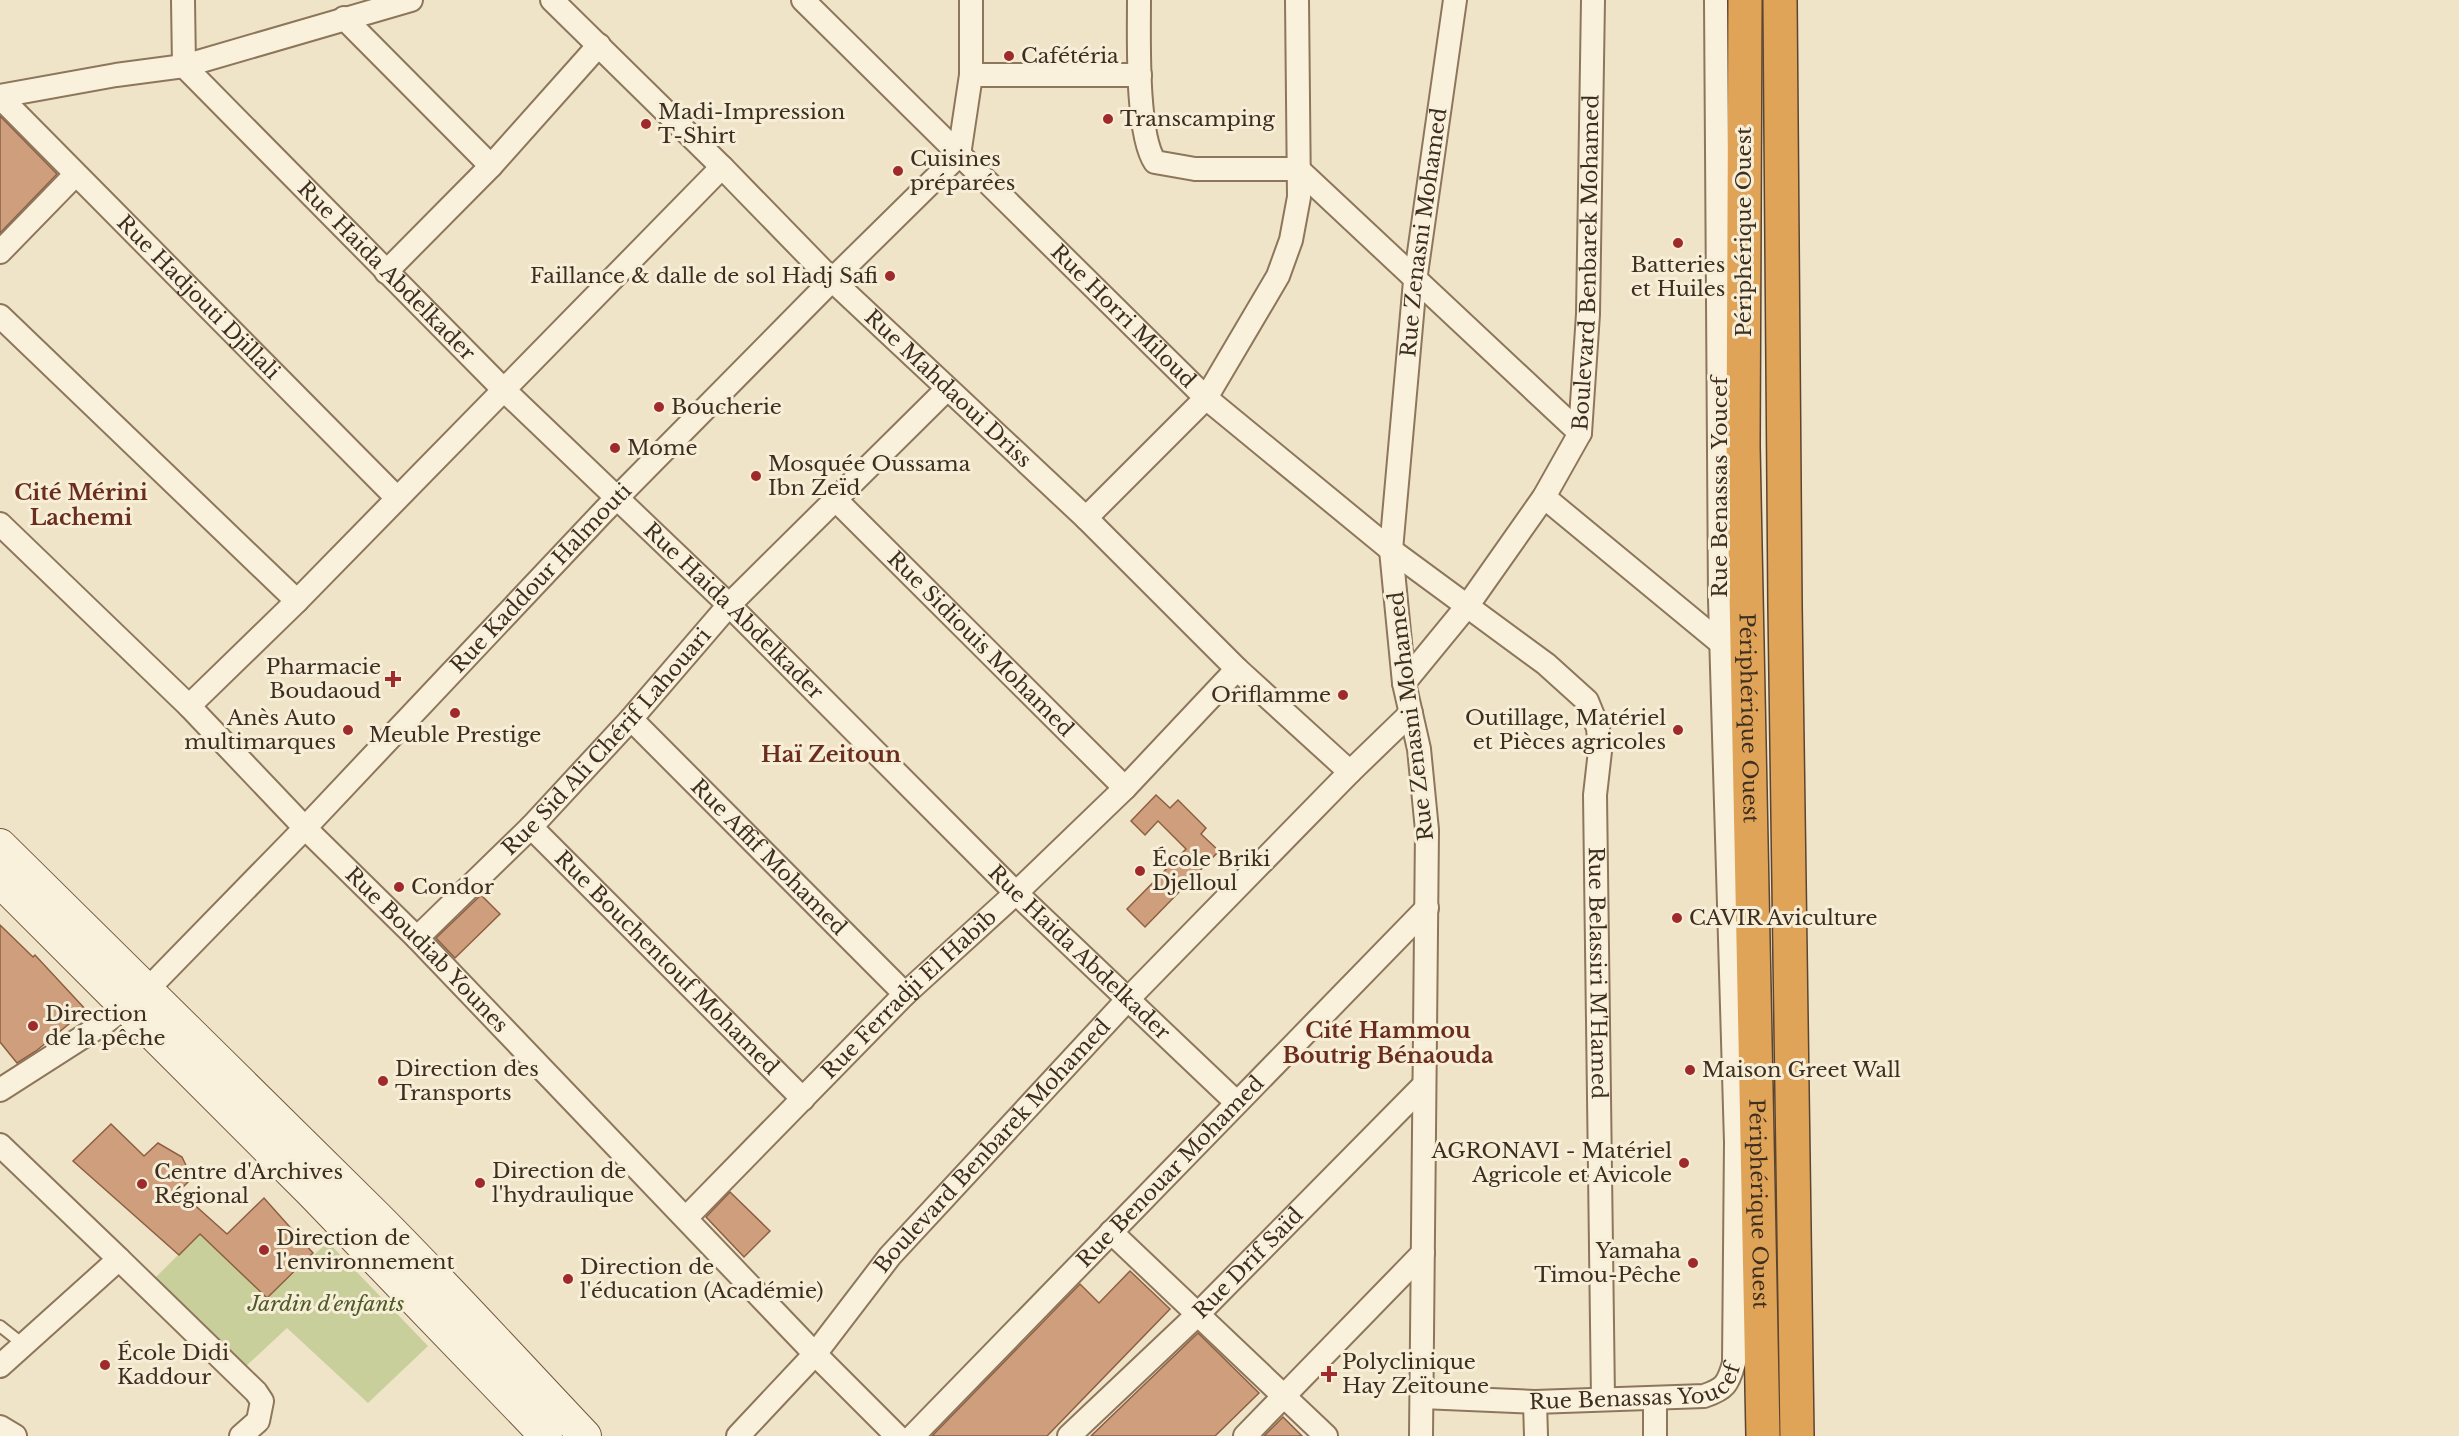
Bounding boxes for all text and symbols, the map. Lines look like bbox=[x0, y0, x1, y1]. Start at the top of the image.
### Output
place label: Cafétéria bbox=[1021, 43, 1119, 69]
marker: Cafétéria bbox=[1002, 49, 1016, 63]
street label: Boulevard Benbarek Mohamed bbox=[1567, 94, 1604, 431]
place label: Madi-Impression T-Shirt bbox=[658, 99, 845, 149]
place label: Transcamping bbox=[1120, 106, 1275, 132]
street label: Rue Zenasni Mohamed bbox=[1395, 106, 1453, 358]
marker: Transcamping bbox=[1101, 112, 1115, 126]
marker: Madi-Impression T-Shirt bbox=[639, 117, 653, 131]
street label: Périphérique Ouest bbox=[1731, 127, 1757, 337]
place label: Cuisines préparées bbox=[910, 146, 1015, 196]
marker: Cuisines préparées bbox=[891, 164, 905, 178]
street label: Rue Haida Abdelkader bbox=[292, 176, 481, 366]
street label: Rue Hadjouti Djillali bbox=[111, 210, 285, 385]
marker: Batteries et Huiles bbox=[1671, 236, 1685, 250]
street label: Rue Horri Miloud bbox=[1045, 239, 1201, 393]
place label: Batteries et Huiles bbox=[1631, 252, 1725, 302]
place label: Faillance & dalle de sol Hadj Safi bbox=[530, 263, 878, 289]
marker: Faillance & dalle de sol Hadj Safi bbox=[883, 269, 897, 283]
street label: Rue Mahdaoui Driss bbox=[859, 304, 1037, 473]
street label: Rue Benassas Youcef bbox=[1707, 374, 1733, 598]
place label: Boucherie bbox=[671, 394, 782, 420]
marker: Boucherie bbox=[652, 400, 666, 414]
place label: Mome bbox=[627, 435, 698, 461]
marker: Mome bbox=[608, 441, 622, 455]
place label: Mosquée Oussama Ibn Zeïd bbox=[768, 451, 971, 501]
marker: Mosquée Oussama Ibn Zeïd bbox=[749, 469, 763, 483]
street label: Rue Kaddour Halmouti bbox=[445, 478, 637, 678]
district label: Cité Mérini Lachemi bbox=[14, 479, 148, 531]
street label: Rue Haida Abdelkader bbox=[638, 517, 829, 705]
street label: Rue Sidiouis Mohamed bbox=[882, 546, 1079, 742]
street label: Rue Zenasni Mohamed bbox=[1383, 590, 1439, 842]
street label: Périphérique Ouest bbox=[1733, 612, 1764, 823]
street label: Rue Sid Ali Chérif Lahouari bbox=[497, 623, 716, 861]
place label: Pharmacie Boudaoud bbox=[266, 654, 381, 704]
marker: Pharmacie Boudaoud bbox=[386, 672, 400, 686]
place label: Oriflamme bbox=[1211, 682, 1331, 708]
marker: Oriflamme bbox=[1336, 688, 1350, 702]
place label: Anès Auto multimarques bbox=[184, 705, 336, 755]
place label: Outillage, Matériel et Pièces agricoles bbox=[1465, 705, 1666, 755]
marker: Meuble Prestige bbox=[448, 706, 462, 720]
place label: Meuble Prestige bbox=[369, 722, 541, 748]
marker: Anès Auto multimarques bbox=[341, 723, 355, 737]
marker: Outillage, Matériel et Pièces agricoles bbox=[1671, 723, 1685, 737]
district label: Haï Zeitoun bbox=[761, 741, 901, 768]
street label: Rue Affif Mohamed bbox=[685, 774, 852, 941]
street label: Rue Bouchentouf Mohamed bbox=[549, 845, 784, 1080]
place label: École Briki Djelloul bbox=[1152, 846, 1271, 896]
street label: Rue Belassiri M'Hamed bbox=[1583, 847, 1612, 1099]
street label: Rue Haida Abdelkader bbox=[983, 860, 1175, 1045]
street label: Rue Boudiab Younes bbox=[340, 862, 514, 1038]
marker: École Briki Djelloul bbox=[1133, 864, 1147, 878]
place label: Condor bbox=[411, 874, 494, 900]
marker: Condor bbox=[392, 880, 406, 894]
street label: Rue Ferradji El Habib bbox=[816, 904, 1002, 1085]
place label: CAVIR Aviculture bbox=[1689, 905, 1878, 931]
marker: CAVIR Aviculture bbox=[1670, 911, 1684, 925]
place label: Direction de la pêche bbox=[45, 1001, 166, 1051]
street label: Boulevard Benbarek Mohamed bbox=[869, 1014, 1116, 1278]
district label: Cité Hammou Boutrig Bénaouda bbox=[1282, 1017, 1494, 1069]
marker: Direction de la pêche bbox=[26, 1019, 40, 1033]
place label: Direction des Transports bbox=[395, 1056, 539, 1106]
place label: Maison Greet Wall bbox=[1702, 1057, 1901, 1083]
marker: Maison Greet Wall bbox=[1683, 1063, 1697, 1077]
street label: Rue Benouar Mohamed bbox=[1071, 1070, 1269, 1273]
marker: Direction des Transports bbox=[376, 1074, 390, 1088]
street label: Périphérique Ouest bbox=[1743, 1098, 1773, 1309]
place label: AGRONAVI - Matériel Agricole et Avicole bbox=[1430, 1138, 1672, 1188]
marker: AGRONAVI - Matériel Agricole et Avicole bbox=[1677, 1156, 1691, 1170]
place label: Direction de l'hydraulique bbox=[492, 1158, 634, 1208]
place label: Centre d'Archives Régional bbox=[154, 1159, 343, 1209]
marker: Direction de l'hydraulique bbox=[473, 1176, 487, 1190]
marker: Centre d'Archives Régional bbox=[135, 1177, 149, 1191]
street label: Rue Drif Saïd bbox=[1188, 1202, 1309, 1324]
place label: Direction de l'environnement bbox=[276, 1225, 454, 1275]
place label: Yamaha Timou-Pêche bbox=[1534, 1238, 1681, 1288]
marker: Direction de l'environnement bbox=[257, 1243, 271, 1257]
place label: Direction de l'éducation (Académie) bbox=[580, 1254, 824, 1304]
marker: Yamaha Timou-Pêche bbox=[1686, 1256, 1700, 1270]
marker: Direction de l'éducation (Académie) bbox=[561, 1272, 575, 1286]
park label: Jardin d'enfants bbox=[247, 1291, 404, 1317]
place label: École Didi Kaddour bbox=[117, 1340, 229, 1390]
place label: Polyclinique Hay Zeïtoune bbox=[1342, 1349, 1489, 1399]
marker: École Didi Kaddour bbox=[98, 1358, 112, 1372]
street label: Rue Benassas Youcef bbox=[1529, 1358, 1747, 1415]
marker: Polyclinique Hay Zeïtoune bbox=[1320, 1365, 1338, 1383]

